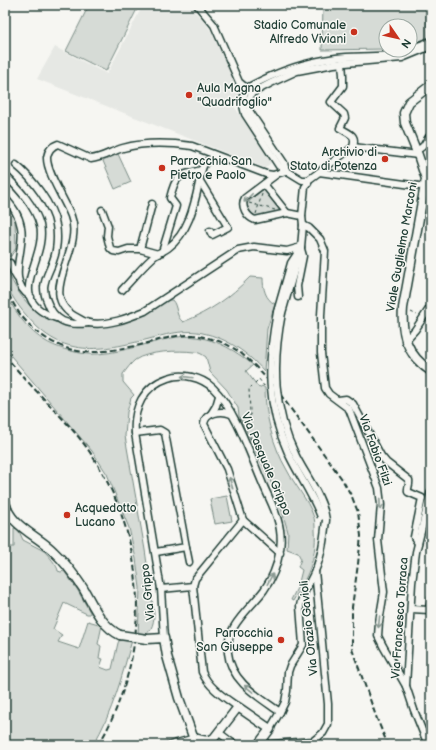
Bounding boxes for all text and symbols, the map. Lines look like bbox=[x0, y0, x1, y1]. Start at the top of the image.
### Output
place label: Stadio Comunale Alfredo Viviani bbox=[254, 18, 346, 47]
north arrow bbox=[378, 18, 418, 58]
marker: Stadio Comunale Alfredo Viviani bbox=[349, 27, 359, 37]
text: N bbox=[398, 36, 414, 50]
place label: Aula Magna "Quadrifoglio" bbox=[197, 81, 272, 110]
marker: Aula Magna "Quadrifoglio" bbox=[184, 90, 194, 100]
place label: Archivio di Stato di Potenza bbox=[290, 145, 377, 174]
place label: Parrocchia San Pietro e Paolo bbox=[170, 154, 252, 183]
marker: Archivio di Stato di Potenza bbox=[380, 154, 390, 164]
marker: Parrocchia San Pietro e Paolo bbox=[157, 163, 167, 173]
street label: Viale Guglielmo Marconi bbox=[383, 181, 421, 313]
one-way arrow bbox=[243, 193, 253, 203]
one-way arrow bbox=[181, 373, 194, 381]
street label: Via Pasquale Grippo bbox=[238, 410, 295, 518]
street label: Via Fabio Filzi bbox=[355, 412, 395, 488]
one-way arrow bbox=[227, 477, 234, 490]
one-way arrow bbox=[376, 497, 384, 510]
place label: Acquedotto Lucano bbox=[75, 501, 137, 530]
marker: Acquedotto Lucano bbox=[62, 510, 72, 520]
street label: Via Francesco Torraca bbox=[388, 557, 412, 679]
street label: Via Grippo bbox=[138, 563, 158, 621]
one-way arrow bbox=[267, 574, 274, 586]
street label: Via Orazio Gavioli bbox=[297, 580, 321, 676]
one-way arrow bbox=[375, 615, 383, 628]
place label: Parrocchia San Giuseppe bbox=[196, 626, 273, 655]
marker: Parrocchia San Giuseppe bbox=[276, 635, 286, 645]
one-way arrow bbox=[244, 685, 254, 694]

